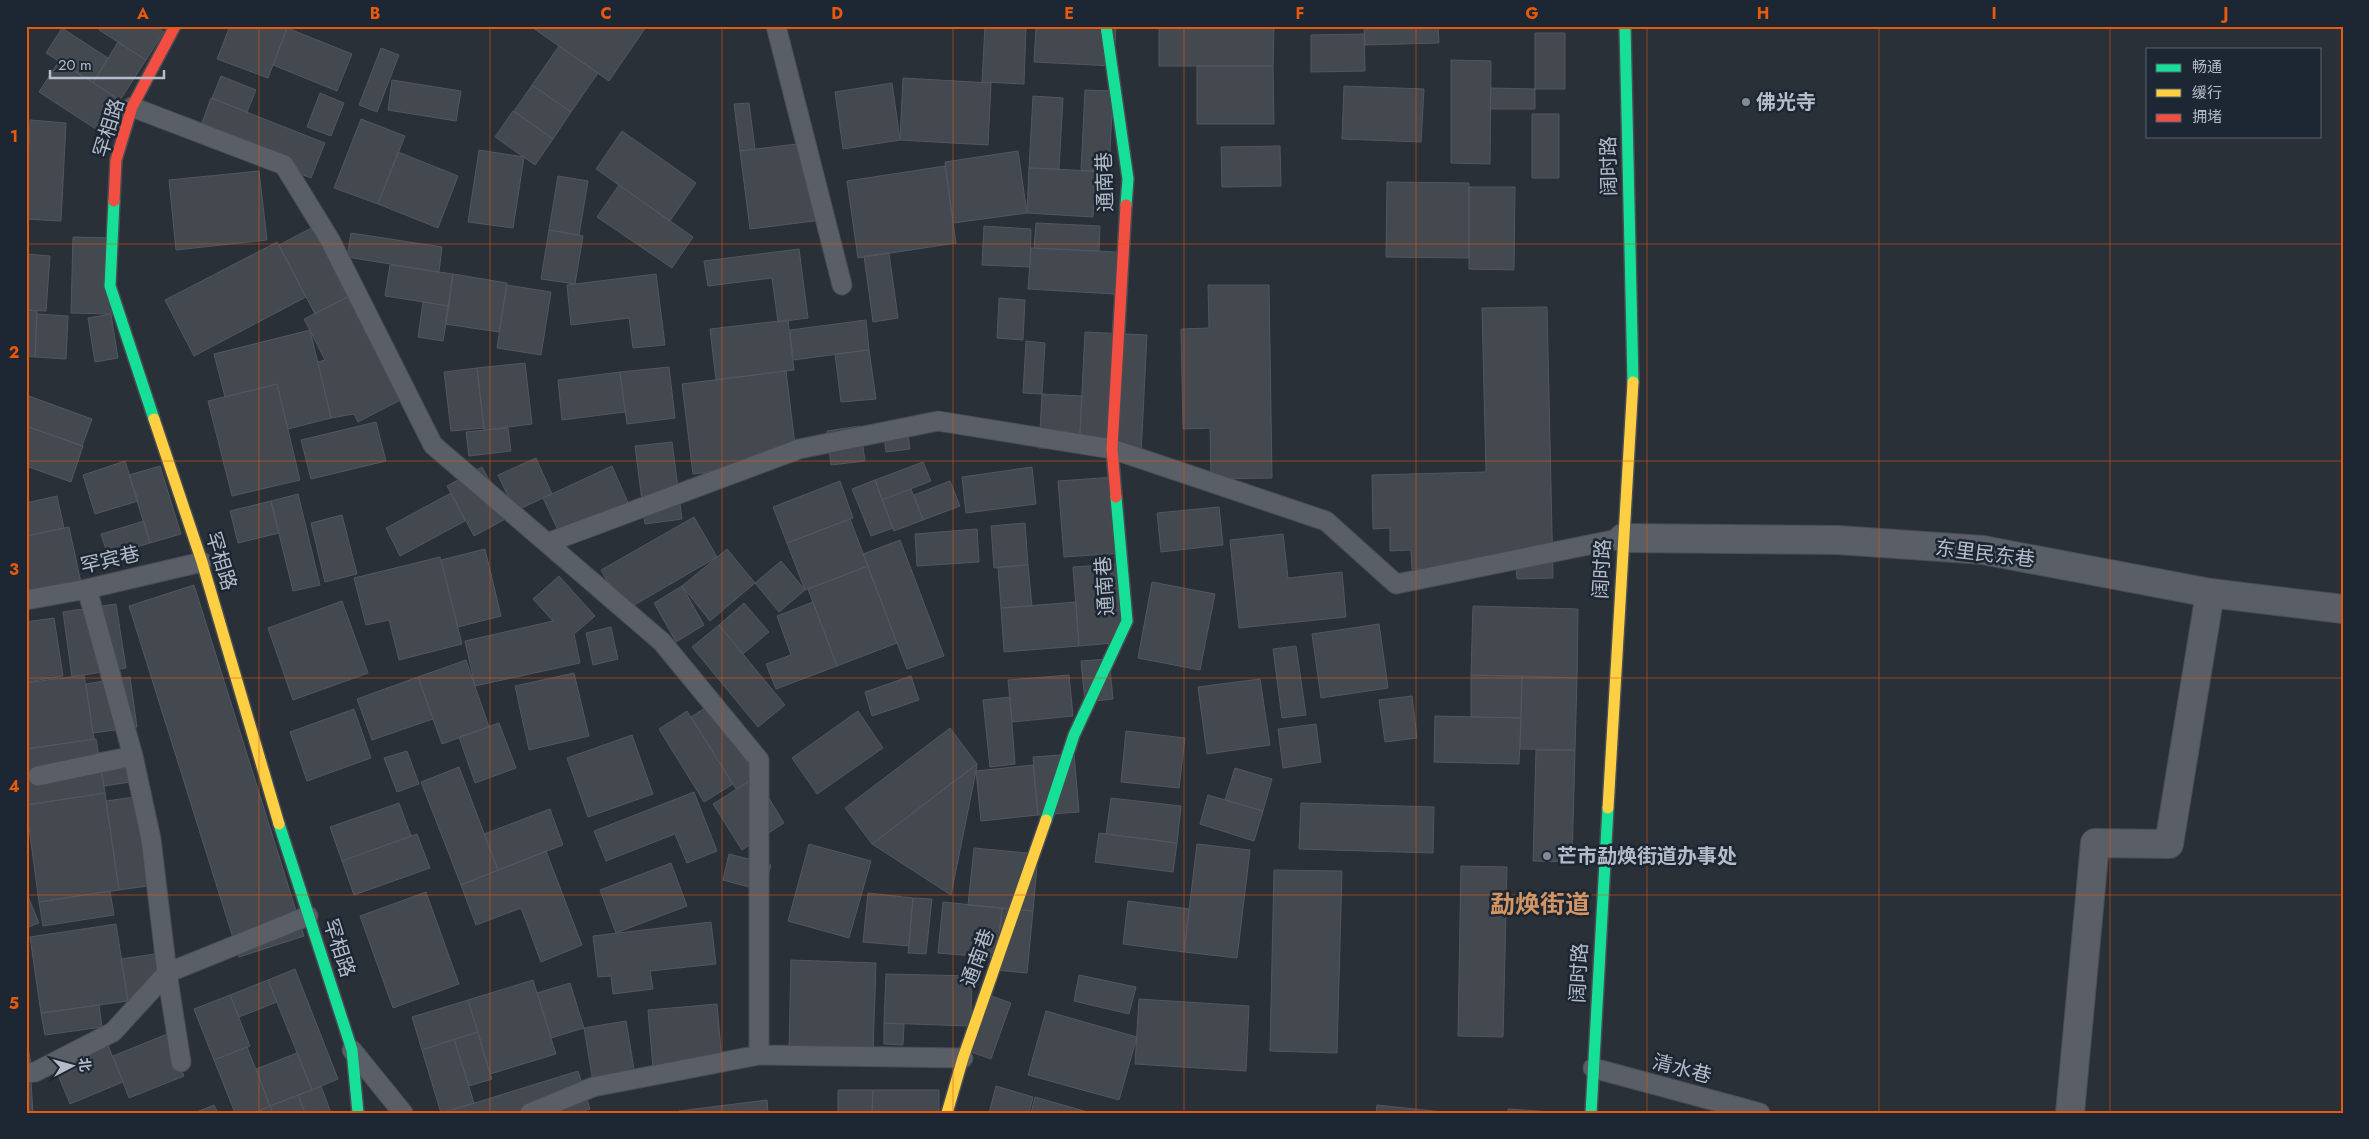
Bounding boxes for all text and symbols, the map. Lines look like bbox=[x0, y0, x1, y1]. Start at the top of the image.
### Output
text: A bbox=[136, 2, 149, 25]
text: B bbox=[370, 2, 380, 25]
text: C bbox=[600, 2, 612, 25]
text: D bbox=[831, 2, 843, 25]
text: E bbox=[1064, 2, 1074, 25]
text: F bbox=[1296, 2, 1304, 25]
text: G bbox=[1525, 2, 1539, 25]
text: H bbox=[1757, 2, 1769, 25]
text: I bbox=[1991, 2, 1997, 25]
text: J bbox=[2220, 2, 2229, 25]
scale bar bbox=[50, 48, 164, 80]
legend bbox=[2146, 48, 2322, 138]
text: 20 m bbox=[58, 54, 92, 76]
text: 畅通 bbox=[2192, 56, 2222, 78]
text: 缓行 bbox=[2192, 82, 2222, 104]
place label: 佛光寺 bbox=[1756, 88, 1816, 117]
street label: 罕相路 bbox=[86, 95, 132, 161]
marker: 佛光寺 bbox=[1740, 96, 1752, 108]
text: 拥堵 bbox=[2192, 106, 2222, 128]
text: 1 bbox=[10, 125, 18, 148]
street label: 阔时路 bbox=[1594, 136, 1624, 196]
street label: 通南巷 bbox=[1089, 152, 1121, 212]
text: 2 bbox=[9, 341, 19, 364]
street label: 罕相路 bbox=[198, 528, 244, 594]
street label: 东里民东巷 bbox=[1934, 534, 2036, 574]
street label: 阔时路 bbox=[1586, 538, 1618, 600]
street label: 罕宾巷 bbox=[78, 539, 142, 581]
street label: 通南巷 bbox=[1088, 555, 1122, 617]
text: 3 bbox=[9, 558, 19, 581]
text: 4 bbox=[8, 775, 20, 798]
place label: 芒市勐焕街道办事处 bbox=[1557, 842, 1737, 871]
marker: 芒市勐焕街道办事处 bbox=[1541, 850, 1553, 862]
district label: 勐焕街道 bbox=[1490, 886, 1590, 922]
street label: 罕相路 bbox=[316, 915, 362, 981]
street label: 通南巷 bbox=[954, 925, 1002, 991]
street label: 阔时路 bbox=[1563, 942, 1595, 1004]
text: 5 bbox=[9, 992, 19, 1015]
north arrow bbox=[48, 1042, 98, 1092]
street label: 清水巷 bbox=[1649, 1047, 1715, 1091]
text: 北 bbox=[74, 1057, 96, 1073]

